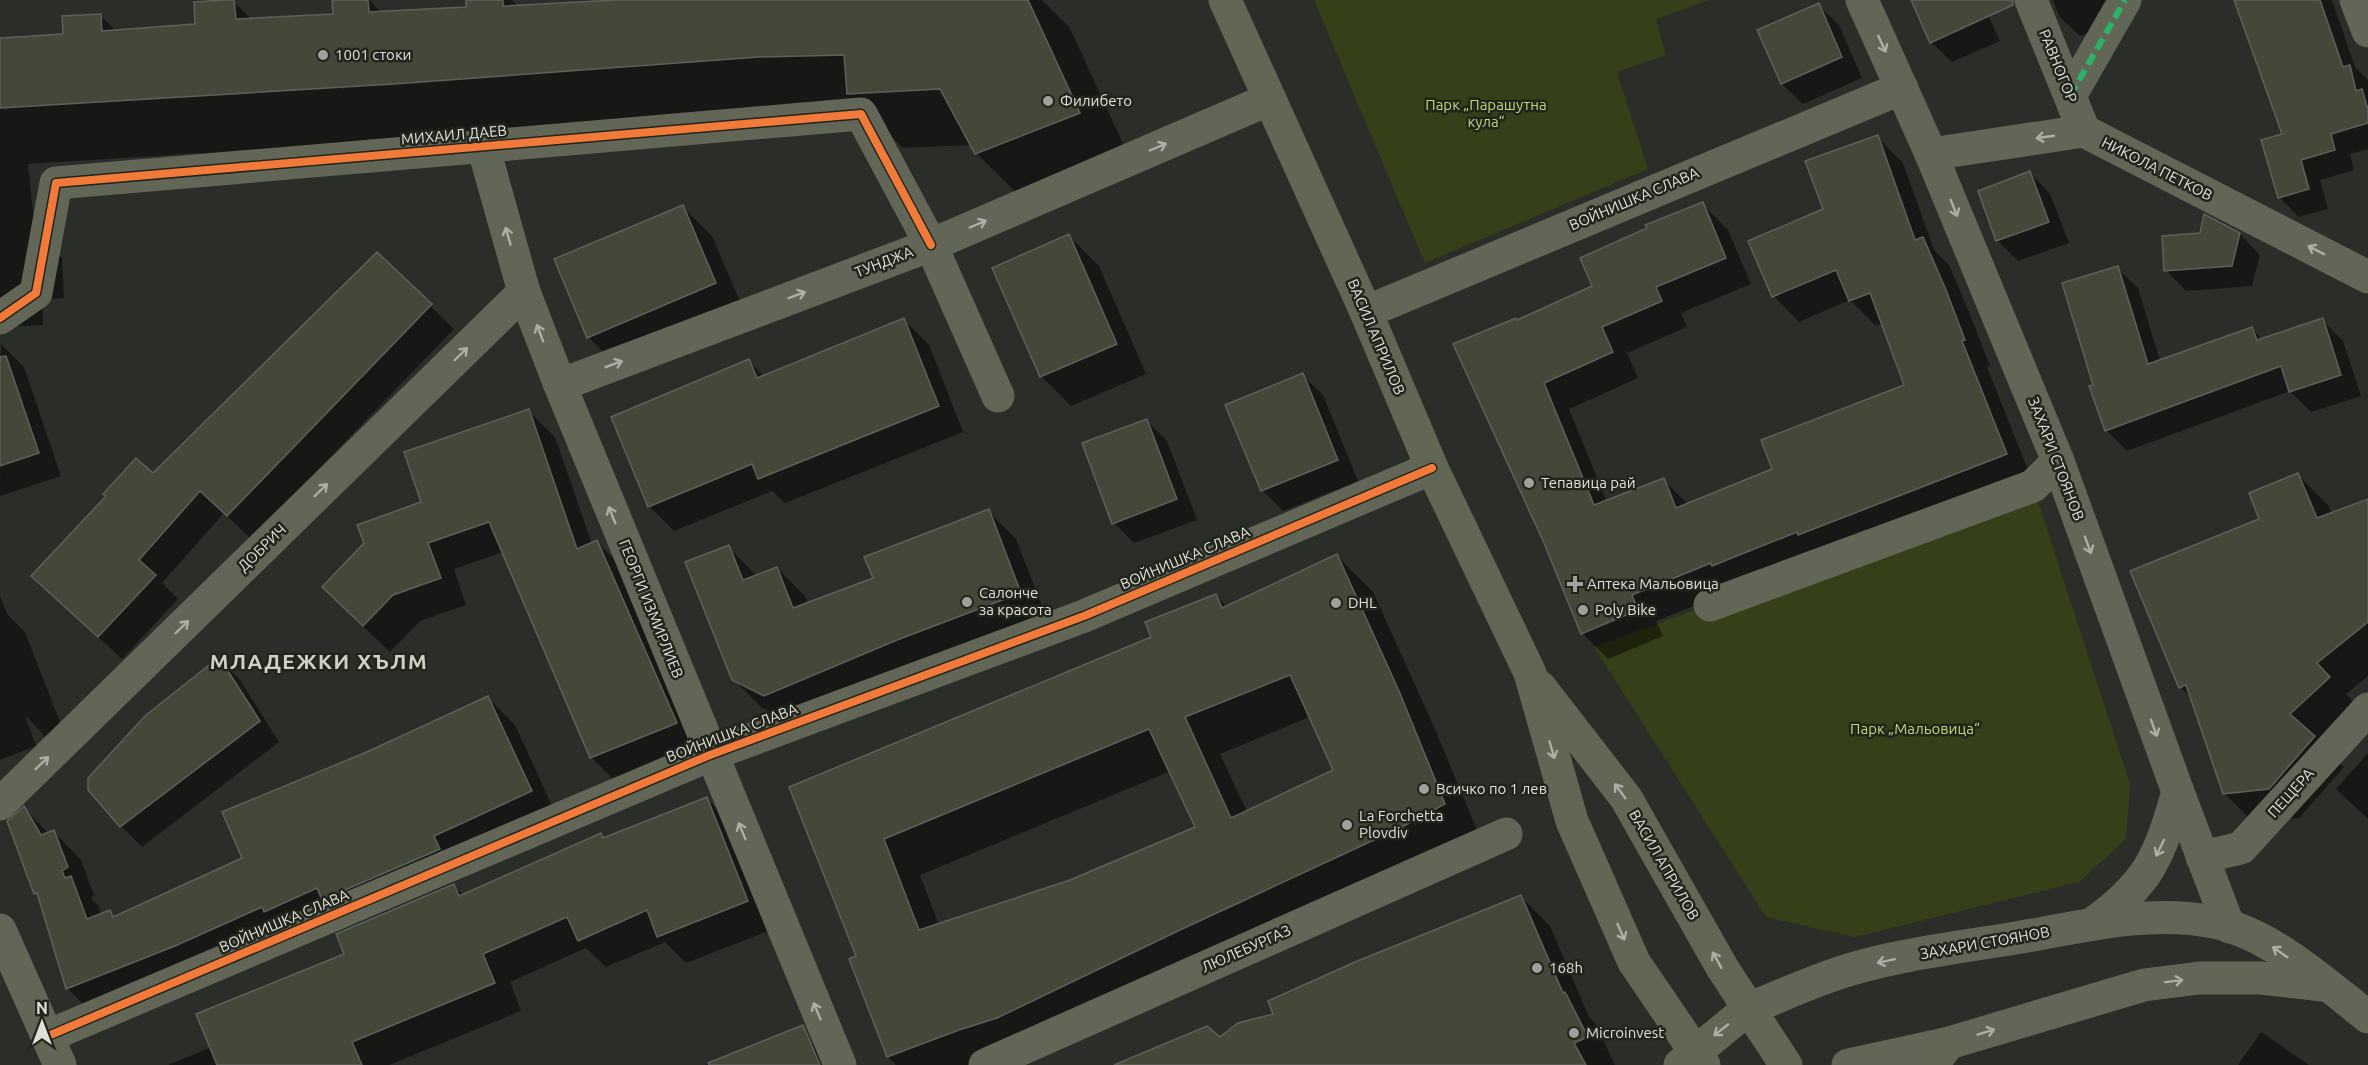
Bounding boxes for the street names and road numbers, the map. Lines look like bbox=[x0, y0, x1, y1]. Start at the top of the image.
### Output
street label: РАВНОГОР bbox=[2036, 27, 2081, 105]
street label: МИХАИЛ ДАЕВ bbox=[400, 121, 508, 148]
street label: НИКОЛА ПЕТКОВ bbox=[2099, 133, 2215, 204]
street label: ВОЙНИШКА СЛАВА bbox=[1566, 163, 1701, 234]
street label: ТУНДЖА bbox=[852, 243, 916, 280]
street label: ВАСИЛ АПРИЛОВ bbox=[1344, 276, 1409, 397]
street label: ЗАХАРИ СТОЯНОВ bbox=[2025, 395, 2088, 523]
street label: ДОБРИЧ bbox=[234, 521, 289, 575]
street label: ВОЙНИШКА СЛАВА bbox=[1117, 522, 1252, 593]
street label: ГЕОРГИ ИЗМИРЛИЕВ bbox=[616, 537, 687, 681]
street label: ВОЙНИШКА СЛАВА bbox=[664, 700, 800, 765]
street label: ПЕЩЕРА bbox=[2264, 764, 2317, 821]
street label: ВАСИЛ АПРИЛОВ bbox=[1626, 807, 1703, 923]
street label: ВОЙНИШКА СЛАВА bbox=[216, 885, 351, 956]
street label: ЛЮЛЕБУРГАЗ bbox=[1199, 921, 1293, 976]
street label: ЗАХАРИ СТОЯНОВ bbox=[1919, 923, 2051, 962]

